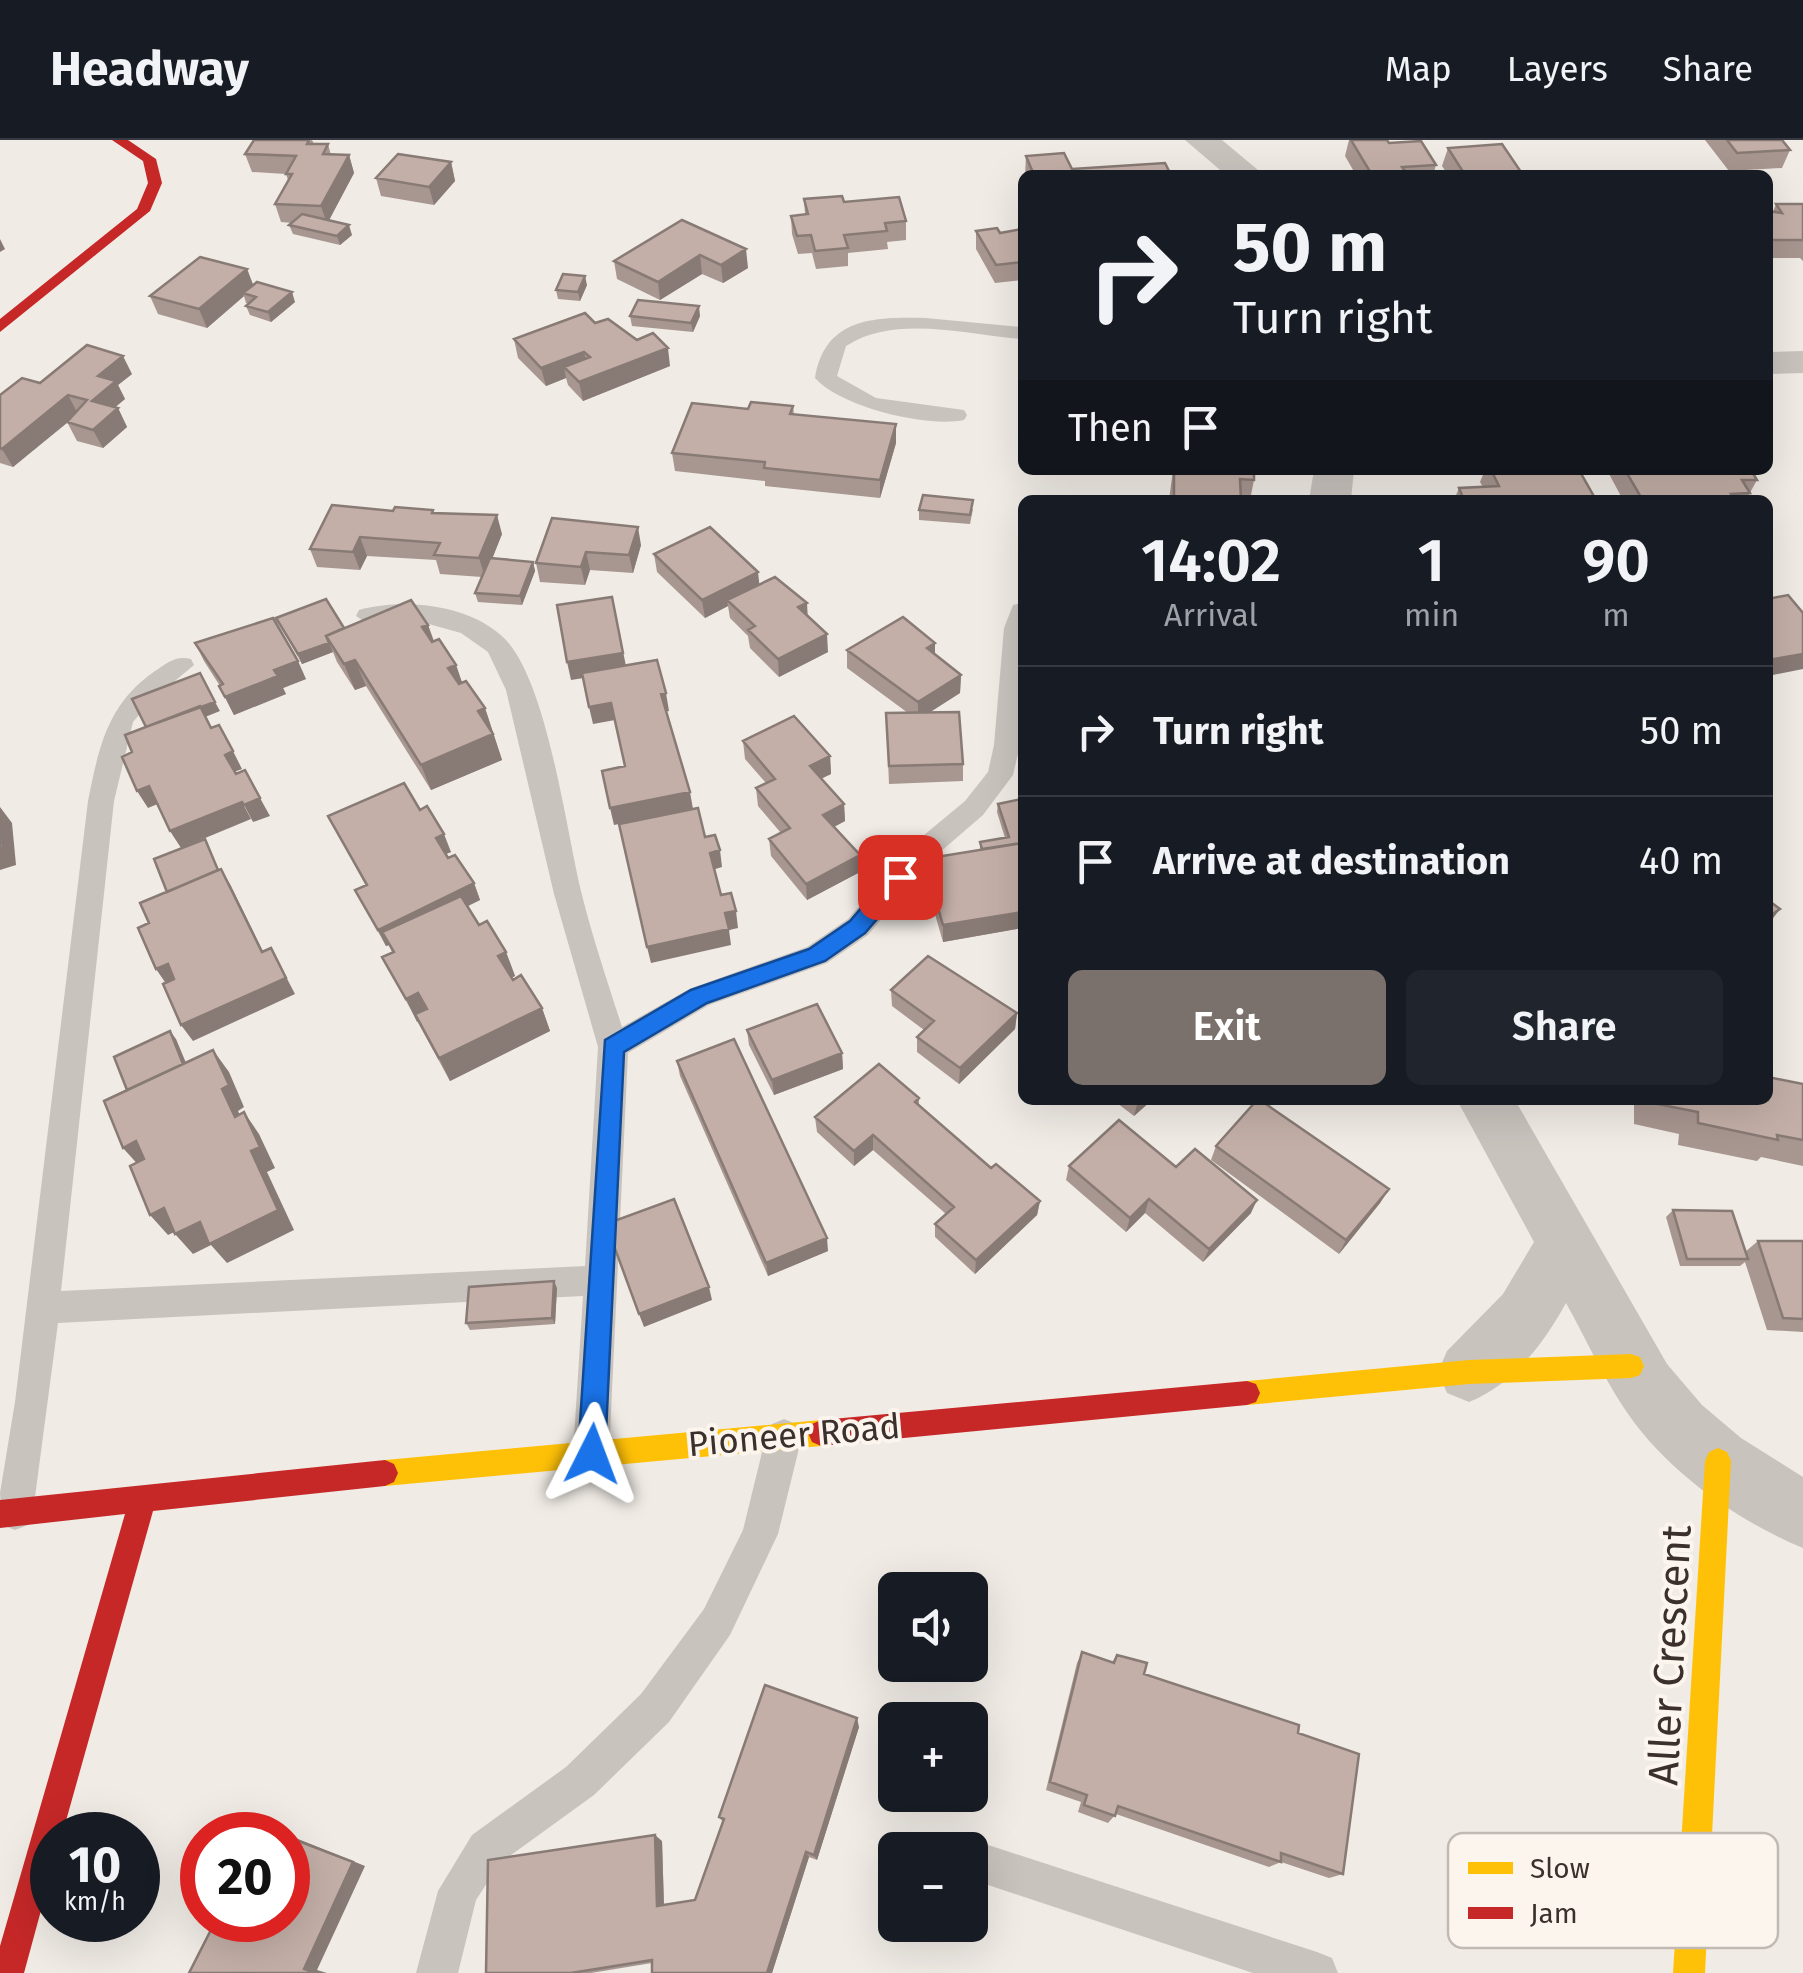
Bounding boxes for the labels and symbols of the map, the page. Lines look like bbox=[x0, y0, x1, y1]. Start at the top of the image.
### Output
pin bbox=[858, 835, 943, 920]
position arrow bbox=[540, 1402, 644, 1506]
street label: Pioneer Road bbox=[686, 1405, 902, 1465]
street label: Aller Crescent bbox=[1638, 1523, 1702, 1787]
speed limit sign: 20 bbox=[180, 1812, 310, 1942]
legend bbox=[1448, 1833, 1778, 1948]
text: Slow bbox=[1530, 1852, 1590, 1885]
text: Jam bbox=[1530, 1897, 1578, 1930]

